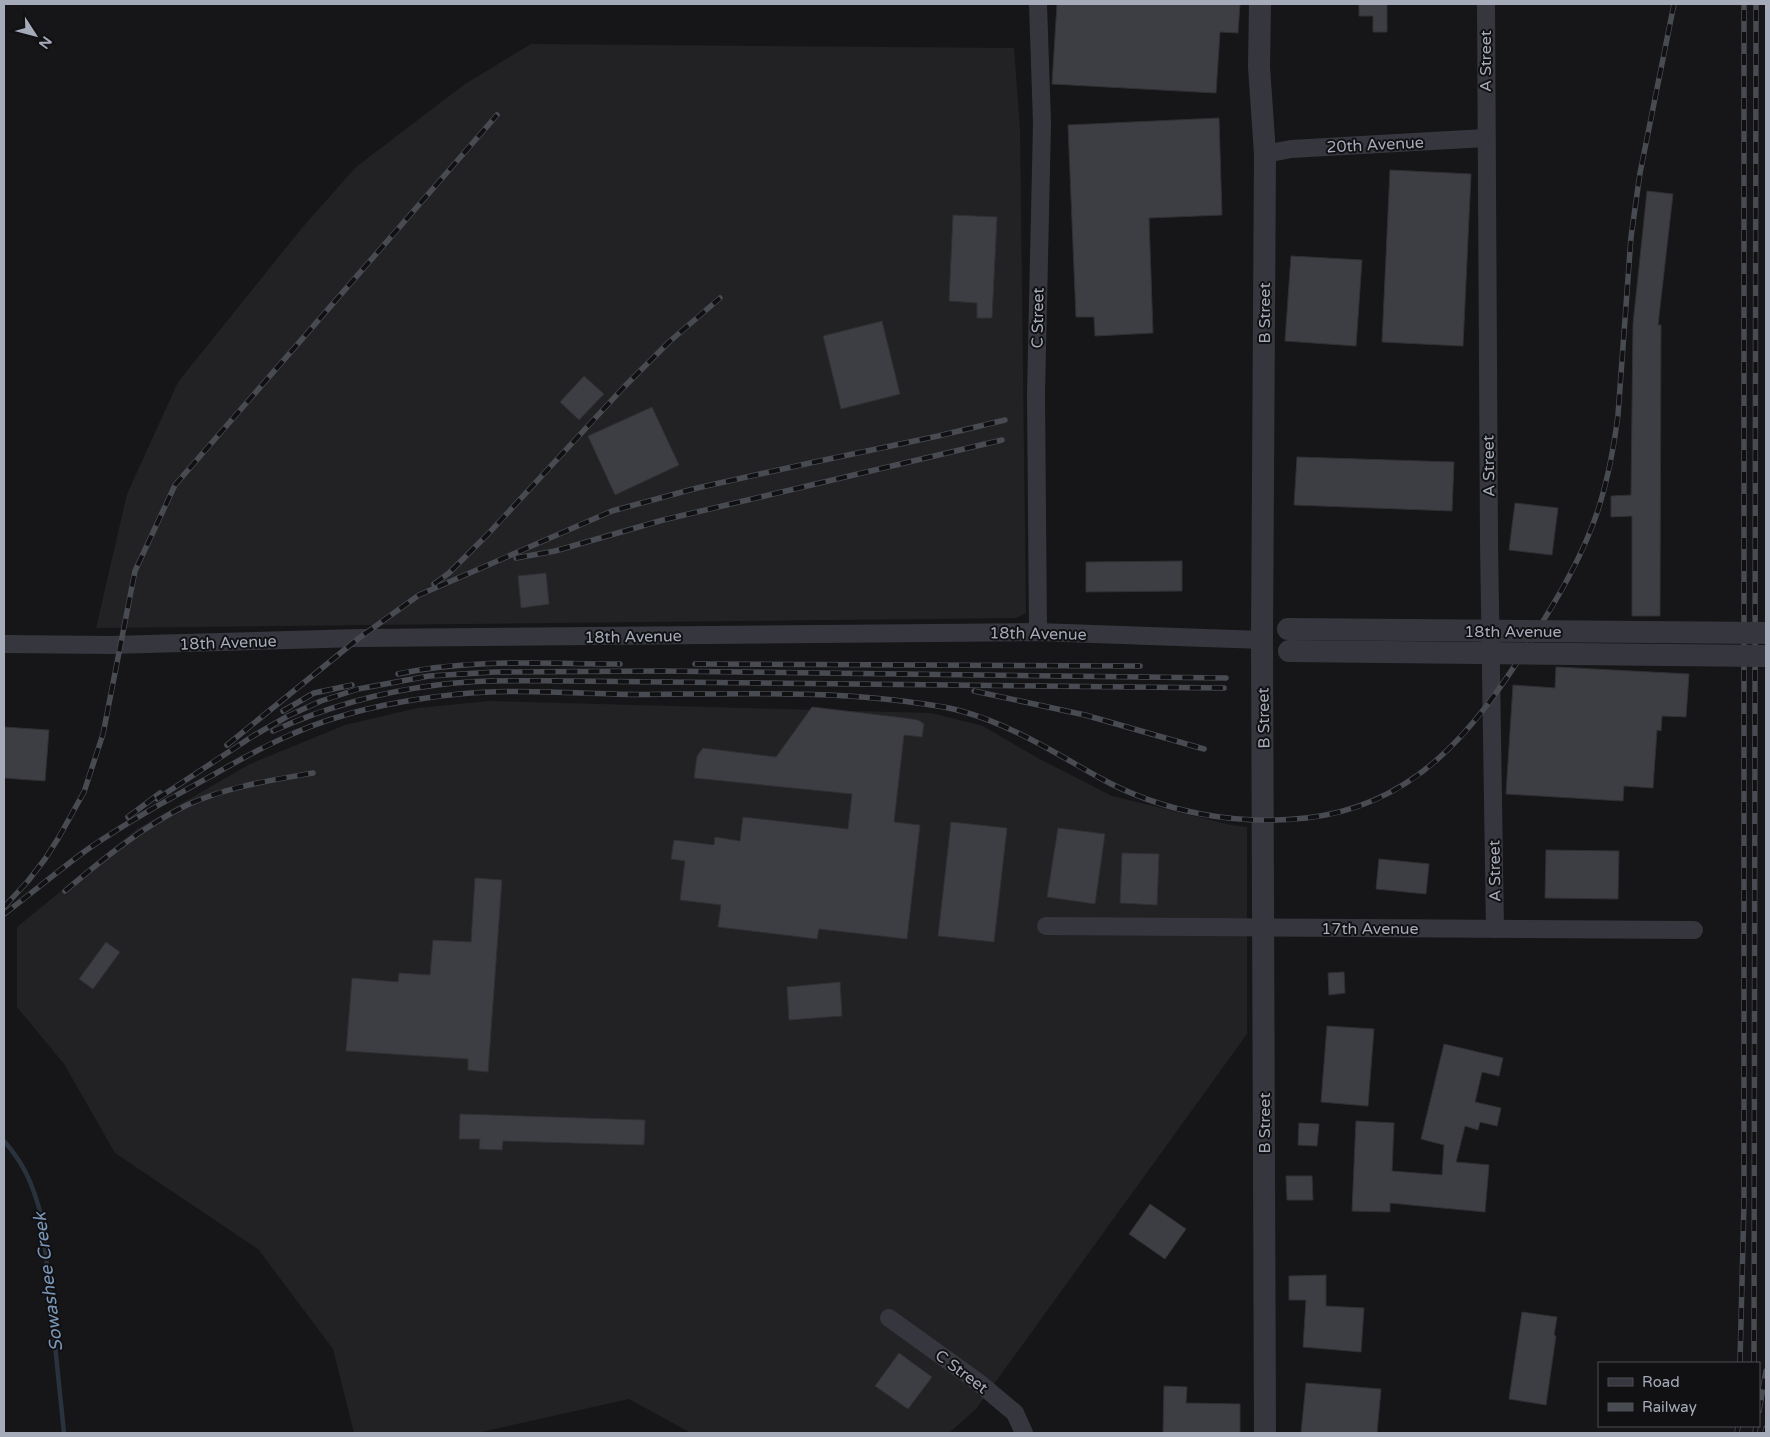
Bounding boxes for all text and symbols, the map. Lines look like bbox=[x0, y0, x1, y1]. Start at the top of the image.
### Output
north arrow bbox=[10, 10, 60, 60]
street label: A Street bbox=[1476, 30, 1496, 92]
text: N bbox=[35, 33, 55, 52]
street label: 20th Avenue bbox=[1326, 132, 1424, 158]
street label: B Street bbox=[1255, 283, 1275, 343]
street label: C Street bbox=[1027, 287, 1049, 349]
street label: A Street bbox=[1478, 435, 1500, 497]
street label: 18th Avenue bbox=[1464, 622, 1562, 642]
street label: 18th Avenue bbox=[989, 623, 1087, 645]
street label: 18th Avenue bbox=[584, 626, 682, 648]
street label: 18th Avenue bbox=[179, 631, 277, 655]
street label: B Street bbox=[1253, 687, 1275, 749]
street label: A Street bbox=[1484, 840, 1506, 902]
street label: 17th Avenue bbox=[1321, 919, 1419, 939]
street label: B Street bbox=[1255, 1093, 1275, 1153]
water label: Sowashee Creek bbox=[28, 1210, 67, 1353]
street label: C Street bbox=[931, 1345, 992, 1398]
legend bbox=[1598, 1362, 1760, 1427]
text: Road bbox=[1642, 1373, 1680, 1391]
text: Railway bbox=[1642, 1398, 1697, 1416]

